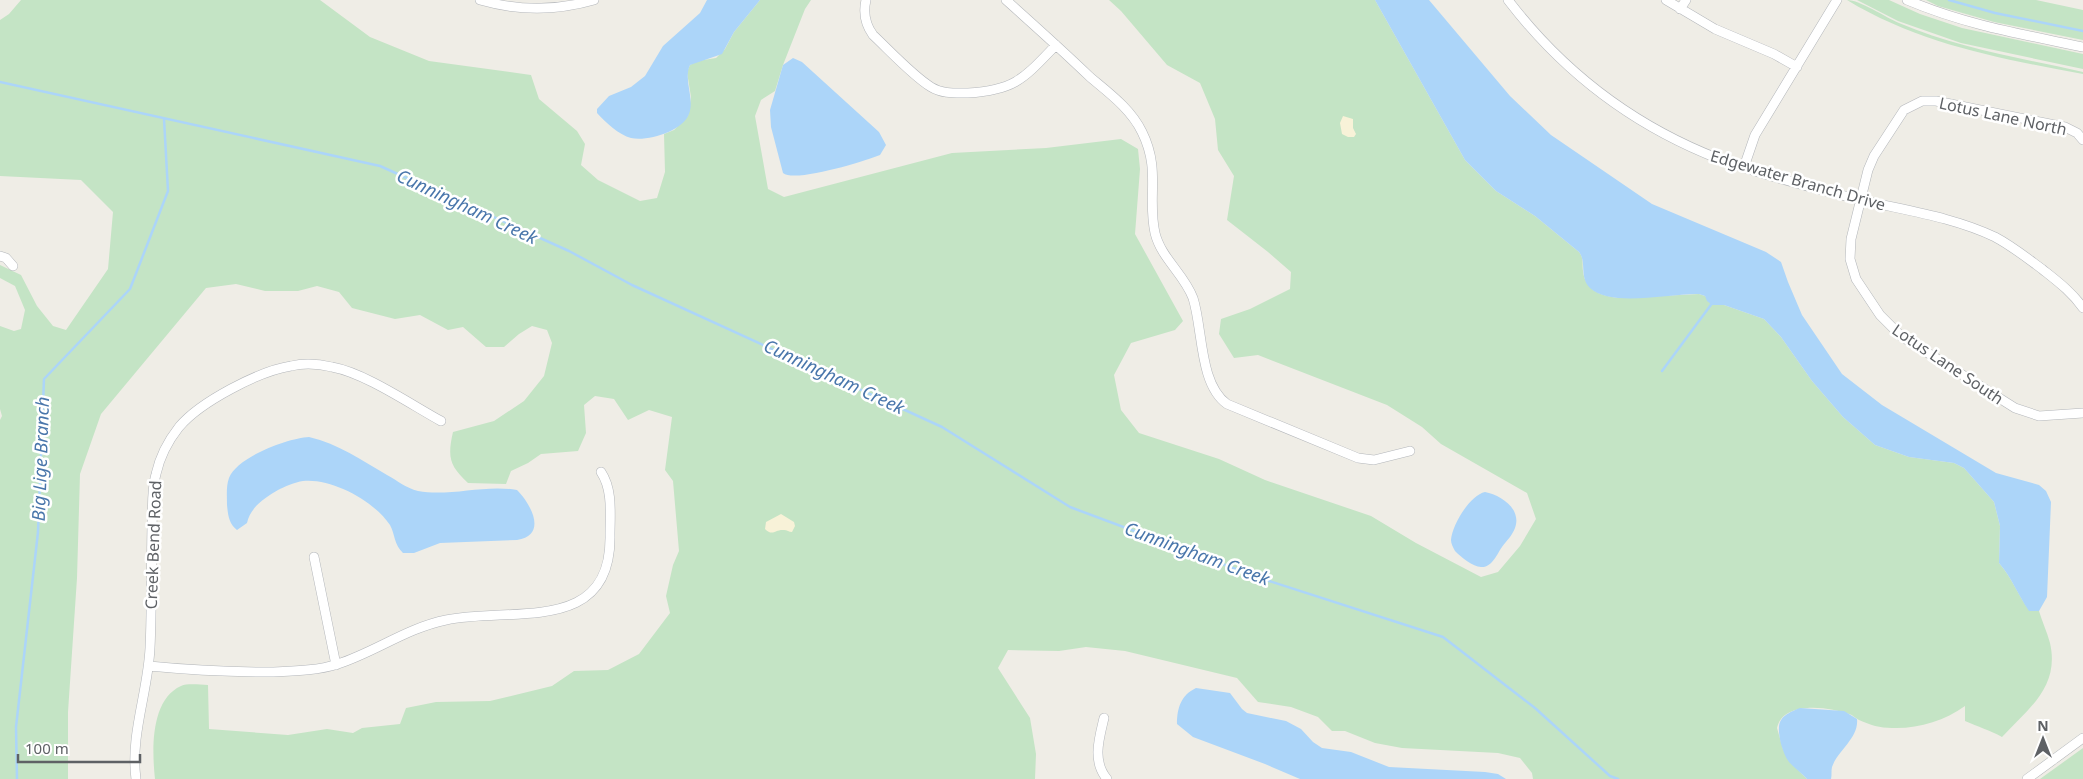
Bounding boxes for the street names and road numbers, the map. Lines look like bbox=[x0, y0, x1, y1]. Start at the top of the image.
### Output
street label: Lotus Lane North bbox=[1937, 92, 2069, 140]
street label: Edgewater Branch Drive bbox=[1708, 144, 1888, 216]
street label: Lotus Lane South bbox=[1888, 319, 2008, 409]
street label: Creek Bend Road bbox=[140, 480, 166, 610]

